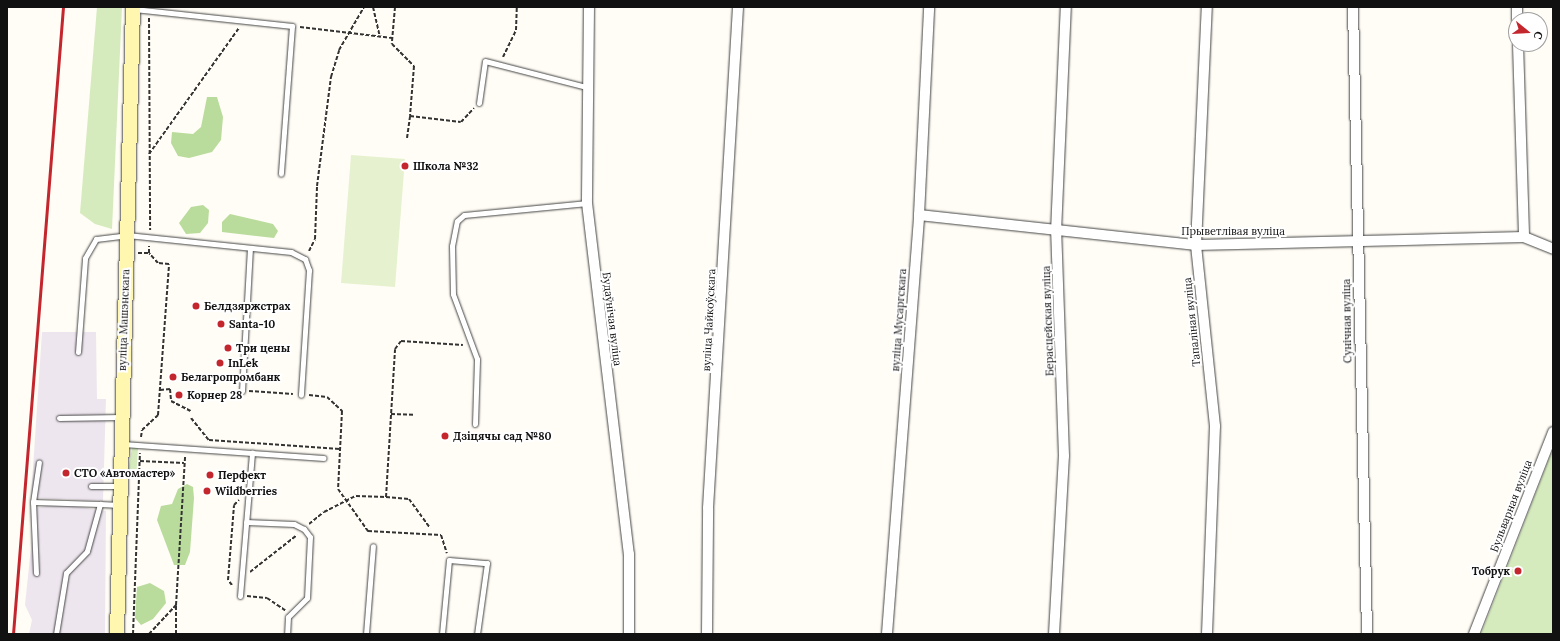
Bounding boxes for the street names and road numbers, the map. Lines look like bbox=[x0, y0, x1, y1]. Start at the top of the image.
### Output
street label: Прыветлівая вуліца bbox=[1181, 224, 1285, 238]
street label: Берасцейская вуліца bbox=[1039, 266, 1057, 376]
street label: вуліца Чайкоўскага bbox=[700, 268, 718, 372]
street label: вуліца Мусаргскага bbox=[889, 268, 909, 372]
street label: вуліца Машэнскага bbox=[116, 269, 132, 371]
street label: Будаўнічая вуліца bbox=[600, 271, 624, 367]
street label: Тапаліная вуліца bbox=[1181, 277, 1203, 367]
street label: Сунічная вуліца bbox=[1340, 279, 1354, 363]
street label: Бульварная вуліца bbox=[1487, 458, 1535, 554]

